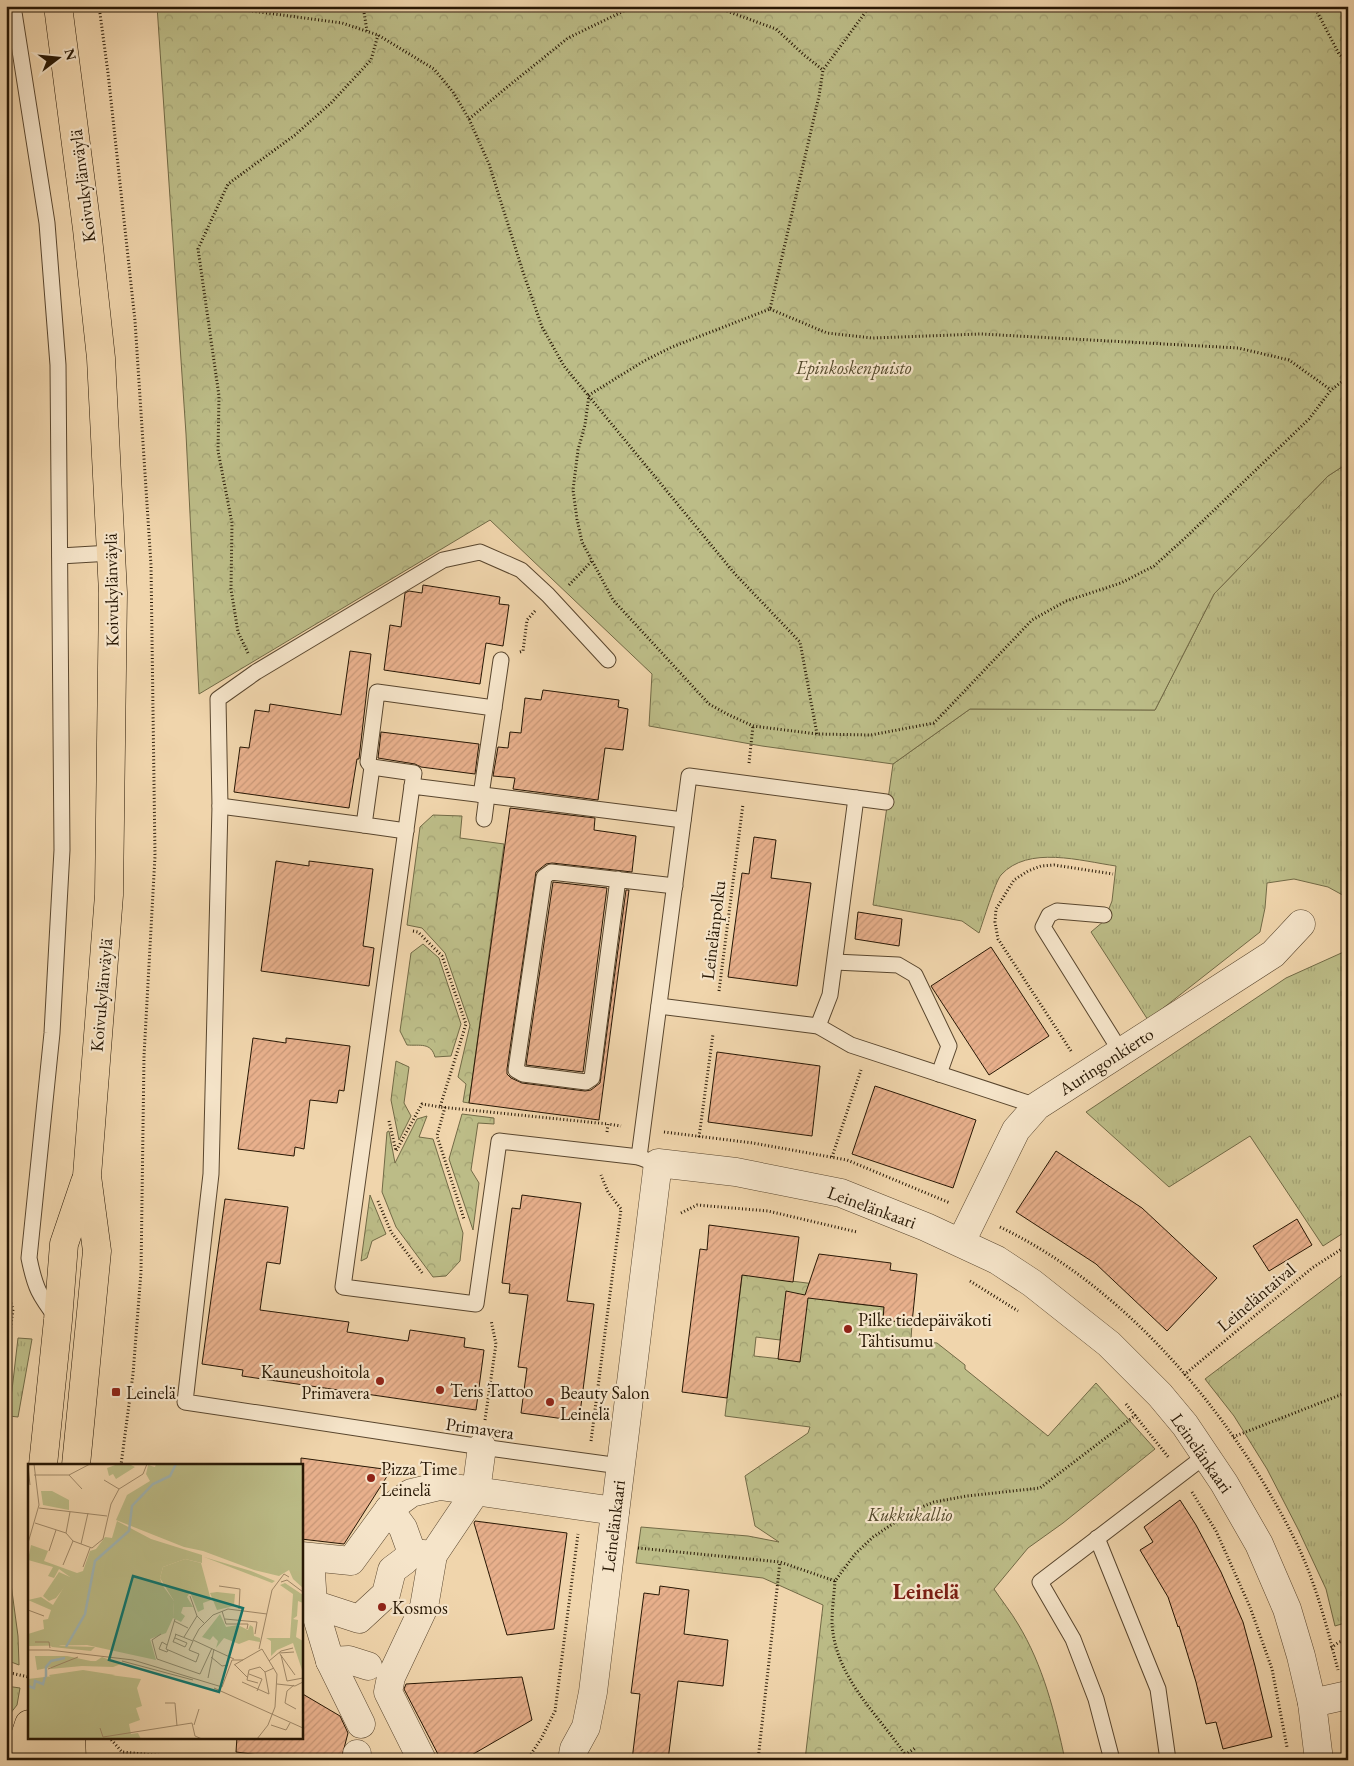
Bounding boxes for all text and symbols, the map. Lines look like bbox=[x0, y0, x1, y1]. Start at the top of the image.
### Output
north arrow bbox=[32, 32, 82, 82]
text: N bbox=[60, 46, 81, 63]
street label: Koivukylänväylä bbox=[64, 127, 100, 244]
park label: Epinkoskenpuisto bbox=[795, 356, 912, 380]
street label: Koivukylänväylä bbox=[98, 532, 123, 647]
street label: Leinelänpolku bbox=[696, 879, 731, 981]
street label: Koivukylänväylä bbox=[85, 936, 117, 1053]
street label: Auringonkierto bbox=[1053, 1022, 1158, 1101]
street label: Leinelänkaari bbox=[825, 1180, 920, 1234]
street label: Leineläntaival bbox=[1212, 1257, 1300, 1337]
place label: Pilke tiedepäiväkoti Tähtisumu bbox=[858, 1308, 992, 1352]
marker: Pilke tiedepäiväkoti Tähtisumu bbox=[842, 1323, 854, 1335]
place label: Kauneushoitola Primavera bbox=[261, 1360, 371, 1404]
marker: Kauneushoitola Primavera bbox=[374, 1375, 386, 1387]
place label: Teris Tattoo bbox=[450, 1379, 534, 1402]
place label: Leinelä bbox=[126, 1381, 177, 1404]
place label: Beauty Salon Leinelä bbox=[560, 1381, 650, 1425]
marker: Teris Tattoo bbox=[434, 1384, 446, 1396]
marker: Leinelä bbox=[110, 1386, 122, 1398]
marker: Beauty Salon Leinelä bbox=[544, 1396, 556, 1408]
street label: Leinelänkaari bbox=[1166, 1408, 1238, 1498]
street label: Primavera bbox=[444, 1412, 516, 1444]
place label: Pizza Time Leinelä bbox=[381, 1457, 457, 1501]
inset map bbox=[28, 1464, 302, 1738]
marker: Pizza Time Leinelä bbox=[365, 1472, 377, 1484]
street label: Leinelänkaari bbox=[596, 1478, 630, 1573]
park label: Kukkukallio bbox=[867, 1503, 953, 1526]
district label: Leinelä bbox=[893, 1577, 960, 1606]
place label: Kosmos bbox=[392, 1596, 448, 1619]
marker: Kosmos bbox=[376, 1601, 388, 1613]

